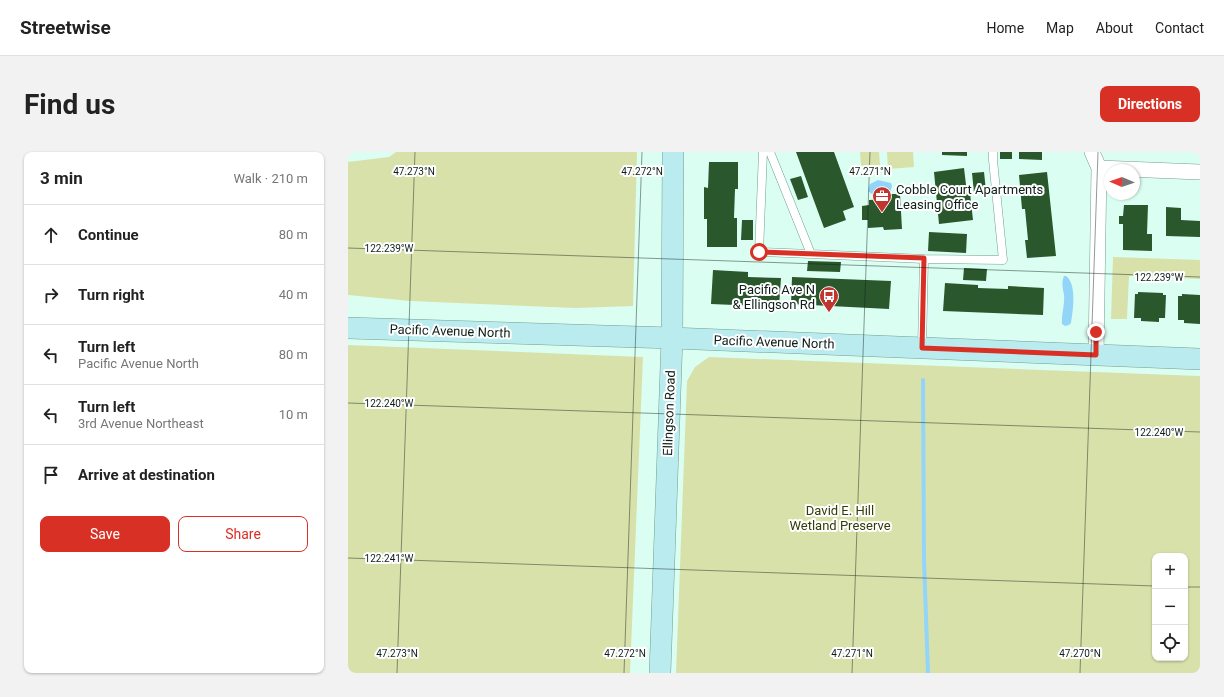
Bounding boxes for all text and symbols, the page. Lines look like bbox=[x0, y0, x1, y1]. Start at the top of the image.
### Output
text: Streetwise bbox=[20, 16, 111, 39]
text: Home bbox=[986, 20, 1024, 36]
text: Map bbox=[1046, 20, 1074, 36]
text: About bbox=[1096, 20, 1133, 36]
text: Contact bbox=[1155, 20, 1204, 36]
button: Directions bbox=[1100, 86, 1200, 122]
text: Find us bbox=[24, 88, 115, 121]
north arrow bbox=[1104, 164, 1140, 200]
text: 47.273°N bbox=[393, 166, 435, 177]
text: 47.272°N bbox=[621, 166, 663, 177]
text: 47.271°N bbox=[849, 166, 891, 177]
text: 3 min bbox=[40, 168, 83, 188]
text: Walk · 210 m bbox=[233, 171, 308, 186]
place label: Cobble Court Apartments Leasing Office bbox=[896, 182, 1044, 212]
office icon: Cobble Court Apartments Leasing Office bbox=[871, 185, 893, 213]
icon: ahead bbox=[40, 224, 62, 246]
text: Continue bbox=[78, 226, 139, 244]
text: 80 m bbox=[279, 227, 308, 242]
text: 122.239°W bbox=[365, 243, 414, 254]
route start bbox=[750, 243, 768, 261]
text: 122.239°W bbox=[1135, 272, 1184, 283]
place label: Pacific Ave N & Ellingson Rd bbox=[732, 282, 815, 312]
icon: right bbox=[40, 284, 62, 306]
bus stop icon: Pacific Ave N & Ellingson Rd bbox=[818, 285, 840, 313]
text: Turn right bbox=[78, 286, 144, 304]
text: 40 m bbox=[279, 287, 308, 302]
street label: Pacific Avenue North bbox=[389, 321, 511, 341]
route end bbox=[1087, 323, 1105, 341]
street label: Pacific Avenue North bbox=[713, 332, 835, 352]
text: Turn left bbox=[78, 338, 135, 356]
icon: left bbox=[40, 344, 62, 366]
text: 80 m bbox=[279, 347, 308, 362]
text: Pacific Avenue North bbox=[78, 356, 199, 371]
street label: Ellingson Road bbox=[660, 370, 678, 456]
text: Turn left bbox=[78, 398, 135, 416]
text: 122.240°W bbox=[365, 398, 414, 409]
icon: left bbox=[40, 404, 62, 426]
text: 10 m bbox=[279, 407, 308, 422]
text: 3rd Avenue Northeast bbox=[78, 416, 204, 431]
text: 122.240°W bbox=[1135, 427, 1184, 438]
icon: arrive bbox=[40, 464, 62, 486]
text: Arrive at destination bbox=[78, 466, 215, 484]
park label: David E. Hill Wetland Preserve bbox=[789, 503, 891, 533]
button: Save bbox=[40, 516, 170, 552]
button: Share bbox=[178, 516, 308, 552]
text: 122.241°W bbox=[365, 553, 414, 564]
map controls bbox=[1152, 553, 1188, 661]
button: + bbox=[1152, 553, 1188, 589]
button: − bbox=[1152, 589, 1188, 625]
button: locate bbox=[1152, 625, 1188, 661]
text: 47.273°N bbox=[376, 648, 418, 659]
text: 47.272°N bbox=[604, 648, 646, 659]
text: 47.271°N bbox=[831, 648, 873, 659]
text: 47.270°N bbox=[1059, 648, 1101, 659]

